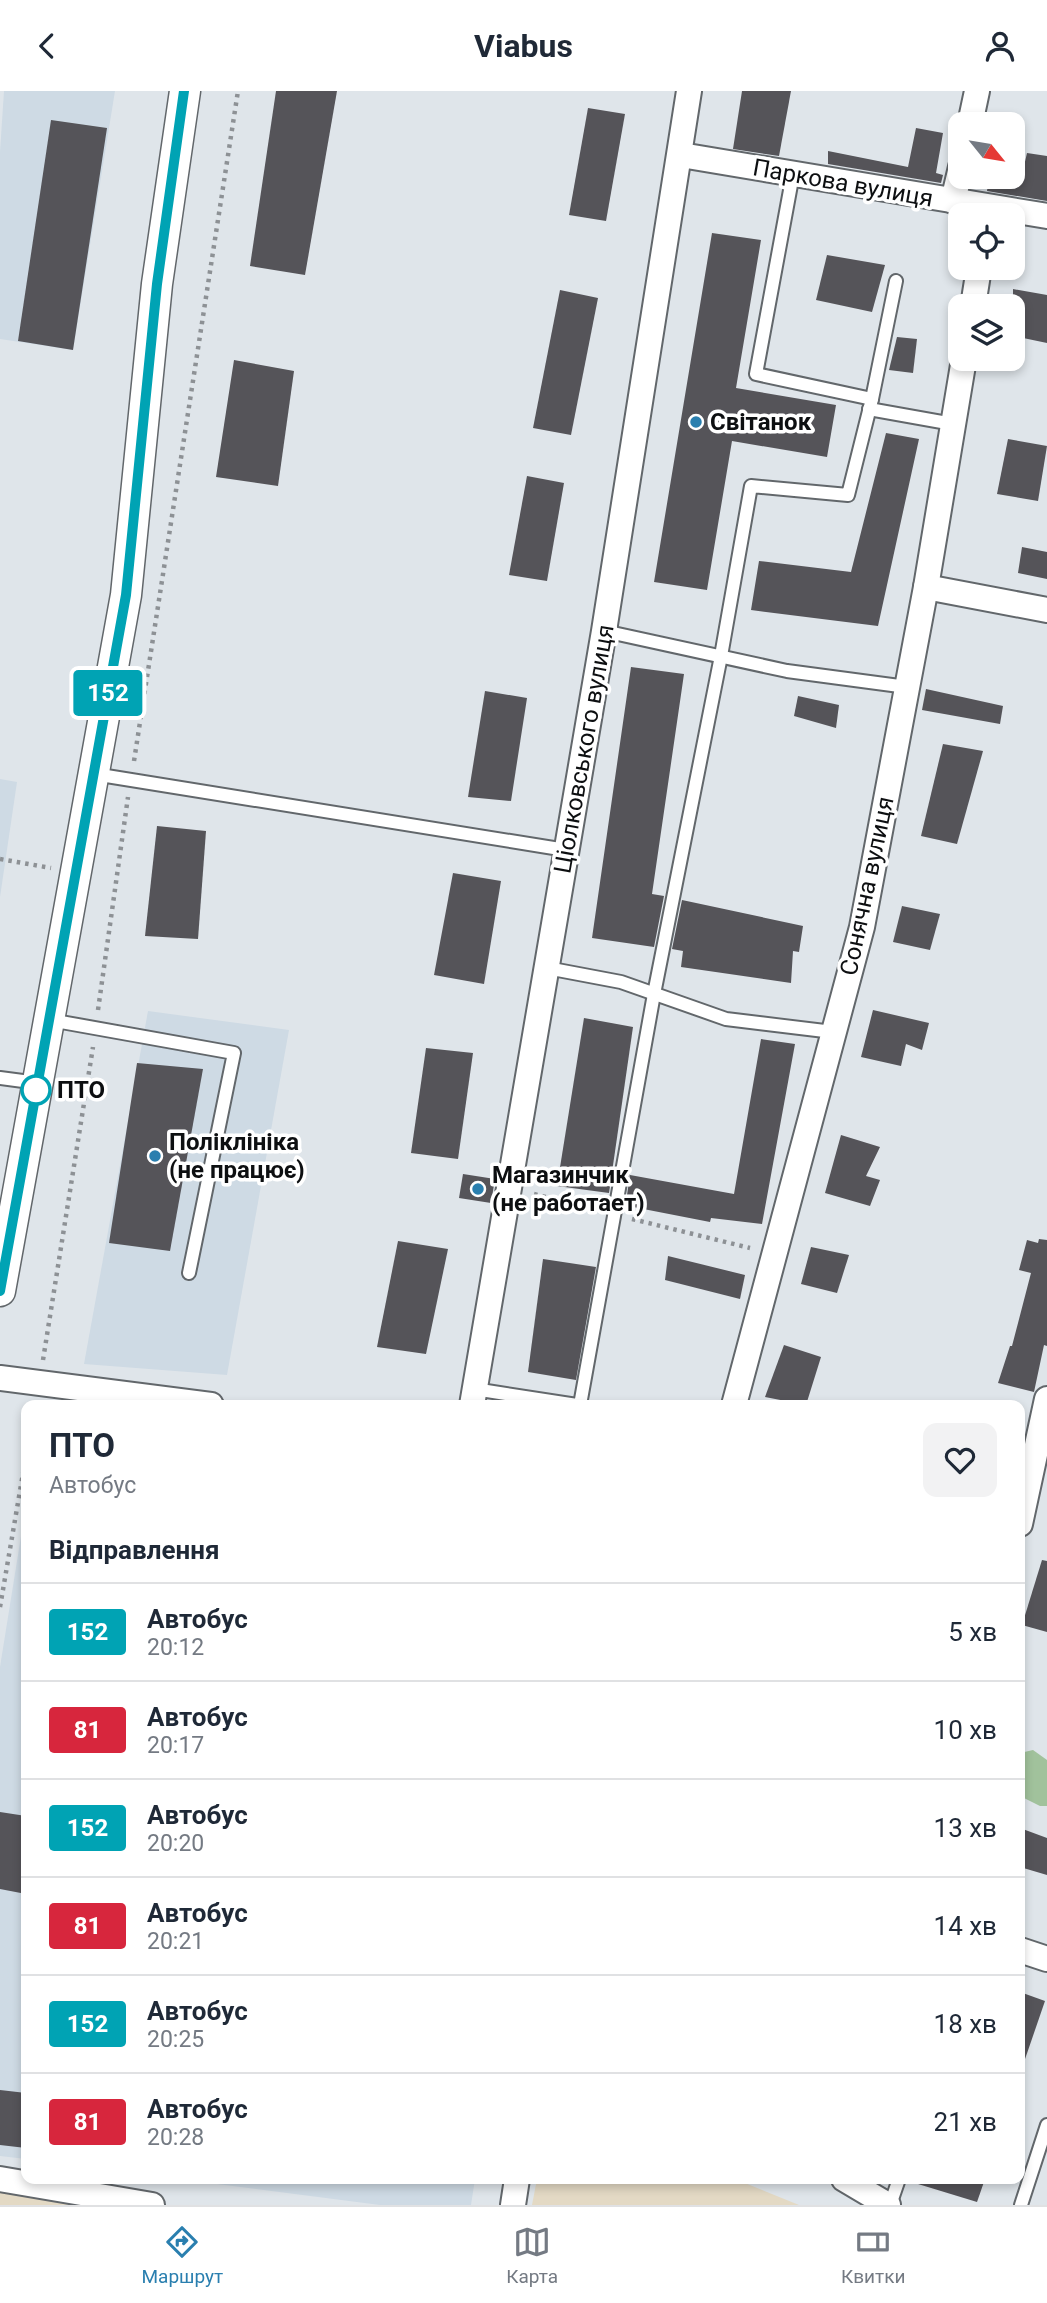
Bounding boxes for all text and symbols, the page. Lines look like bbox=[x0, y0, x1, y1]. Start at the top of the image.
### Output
icon: back bbox=[28, 27, 66, 65]
text: Viabus bbox=[474, 27, 573, 65]
icon: person bbox=[981, 27, 1019, 65]
north arrow bbox=[948, 112, 1026, 189]
map controls bbox=[948, 112, 1025, 371]
street label: Паркова вулиця bbox=[751, 153, 935, 213]
button: locate bbox=[948, 203, 1025, 280]
button: layers bbox=[948, 294, 1025, 371]
place label: Світанок bbox=[710, 408, 812, 436]
marker: Світанок bbox=[688, 414, 704, 430]
street label: Ціолковського вулиця bbox=[548, 622, 620, 876]
line badge: 152 bbox=[68, 670, 148, 716]
text: 152 bbox=[87, 679, 129, 707]
street label: Сонячна вулиця bbox=[834, 794, 900, 978]
marker: ПТО bbox=[21, 1075, 51, 1105]
place label: ПТО bbox=[57, 1076, 105, 1104]
place label: Поліклініка (не працює) bbox=[169, 1128, 305, 1184]
marker: Поліклініка (не працює) bbox=[147, 1148, 163, 1164]
place label: Магазинчик (не работает) bbox=[492, 1161, 645, 1217]
marker: Магазинчик (не работает) bbox=[470, 1181, 486, 1197]
button: heart bbox=[923, 1423, 997, 1497]
text: ПТО bbox=[49, 1426, 115, 1465]
text: Автобус bbox=[49, 1472, 136, 1499]
text: Відправлення bbox=[49, 1535, 219, 1565]
text: Автобус bbox=[147, 1604, 248, 1634]
text: 5 хв bbox=[948, 1617, 997, 1647]
text: 152 bbox=[67, 1618, 108, 1646]
text: 20:12 bbox=[147, 1634, 204, 1661]
text: Автобус bbox=[147, 1702, 248, 1732]
text: 10 хв bbox=[934, 1715, 997, 1745]
text: 81 bbox=[74, 1716, 101, 1744]
text: 20:17 bbox=[147, 1732, 204, 1759]
text: Автобус bbox=[147, 1800, 248, 1830]
text: 13 хв bbox=[934, 1813, 997, 1843]
text: 152 bbox=[67, 1814, 108, 1842]
text: 20:20 bbox=[147, 1830, 204, 1857]
text: Автобус bbox=[147, 1898, 248, 1928]
text: 14 хв bbox=[934, 1911, 997, 1941]
text: 81 bbox=[74, 1912, 101, 1940]
text: 20:21 bbox=[147, 1928, 204, 1955]
text: Автобус bbox=[147, 1996, 248, 2026]
text: 18 хв bbox=[934, 2009, 997, 2039]
text: 152 bbox=[67, 2010, 108, 2038]
text: 20:25 bbox=[147, 2026, 204, 2053]
text: Автобус bbox=[147, 2094, 248, 2124]
text: 21 хв bbox=[934, 2107, 997, 2137]
text: 81 bbox=[74, 2108, 101, 2136]
text: 20:28 bbox=[147, 2124, 204, 2151]
tab: Маршрут bbox=[142, 2223, 223, 2288]
tab: Карта bbox=[506, 2223, 558, 2288]
tab: Квитки bbox=[841, 2223, 905, 2288]

